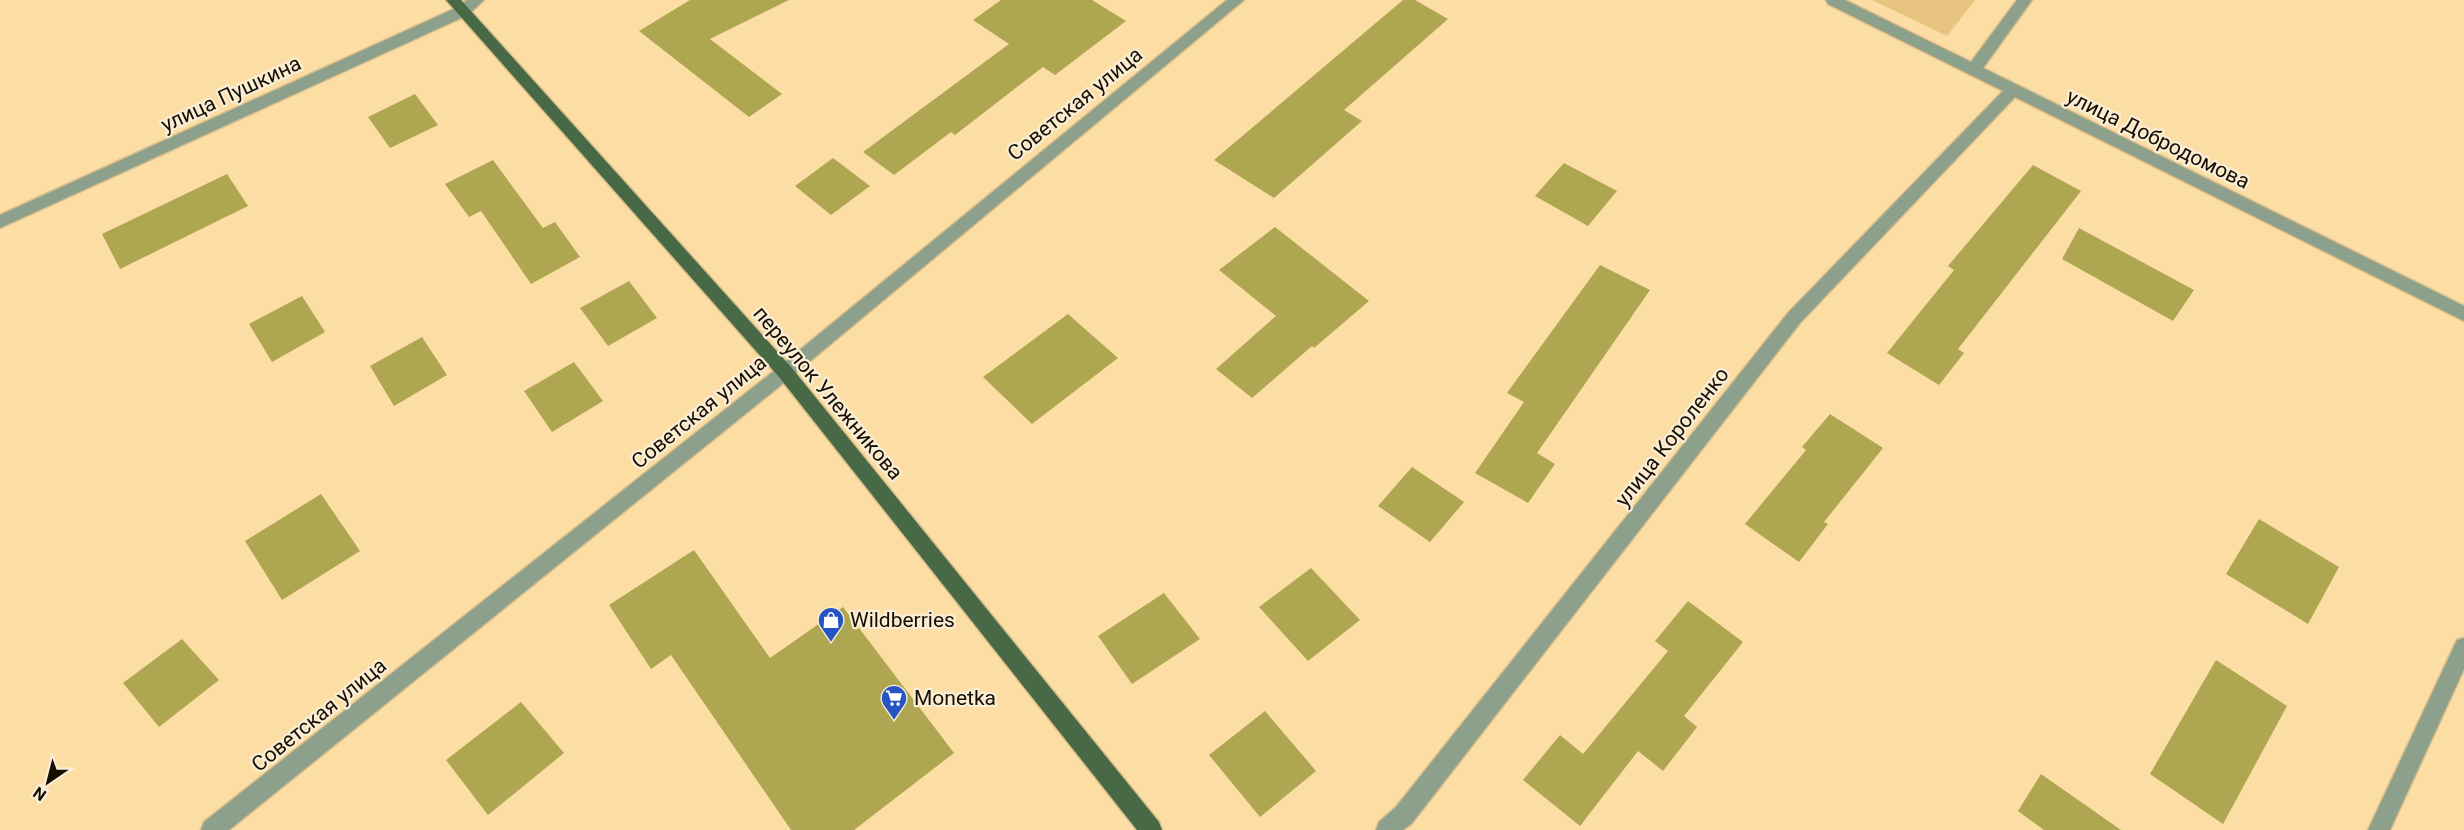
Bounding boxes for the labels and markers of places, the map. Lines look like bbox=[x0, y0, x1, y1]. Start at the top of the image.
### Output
shop icon: Wildberries bbox=[816, 605, 846, 643]
place label: Wildberries bbox=[850, 608, 955, 632]
supermarket icon: Monetka bbox=[879, 683, 909, 721]
place label: Monetka bbox=[914, 686, 996, 710]

